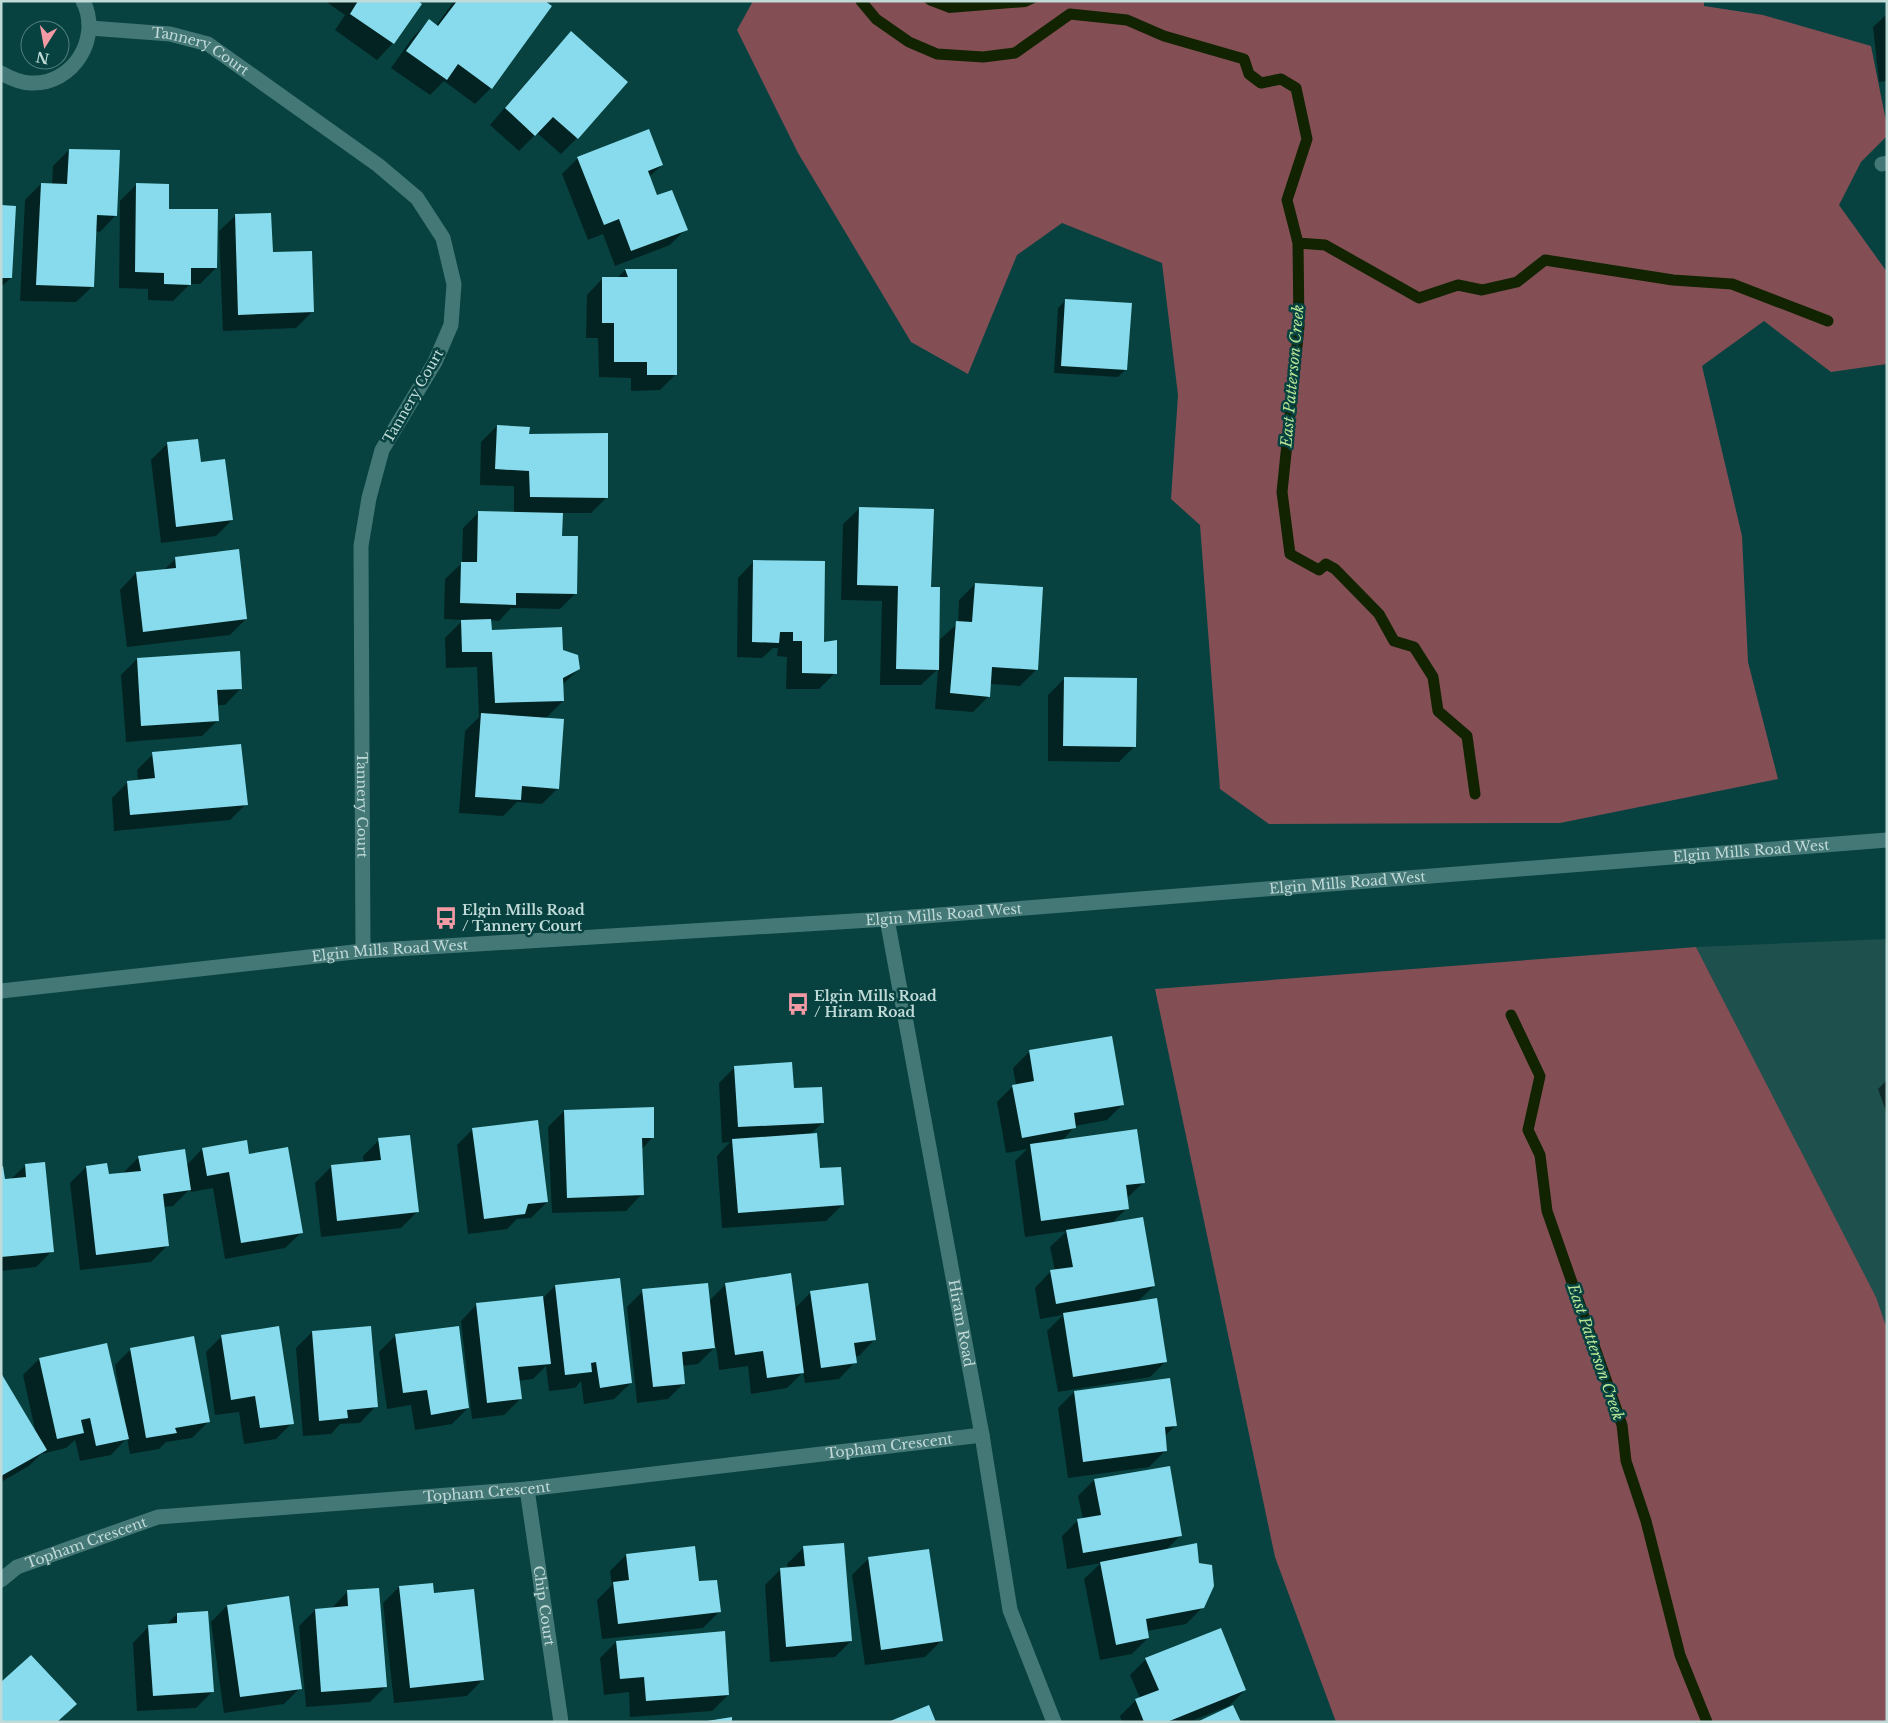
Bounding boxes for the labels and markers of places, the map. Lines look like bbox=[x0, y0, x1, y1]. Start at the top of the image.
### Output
place label: Elgin Mills Road / Tannery Court bbox=[462, 901, 585, 935]
bus stop icon: Elgin Mills Road / Tannery Court bbox=[433, 905, 459, 931]
place label: Elgin Mills Road / Hiram Road bbox=[814, 987, 937, 1021]
bus stop icon: Elgin Mills Road / Hiram Road bbox=[785, 991, 811, 1017]

